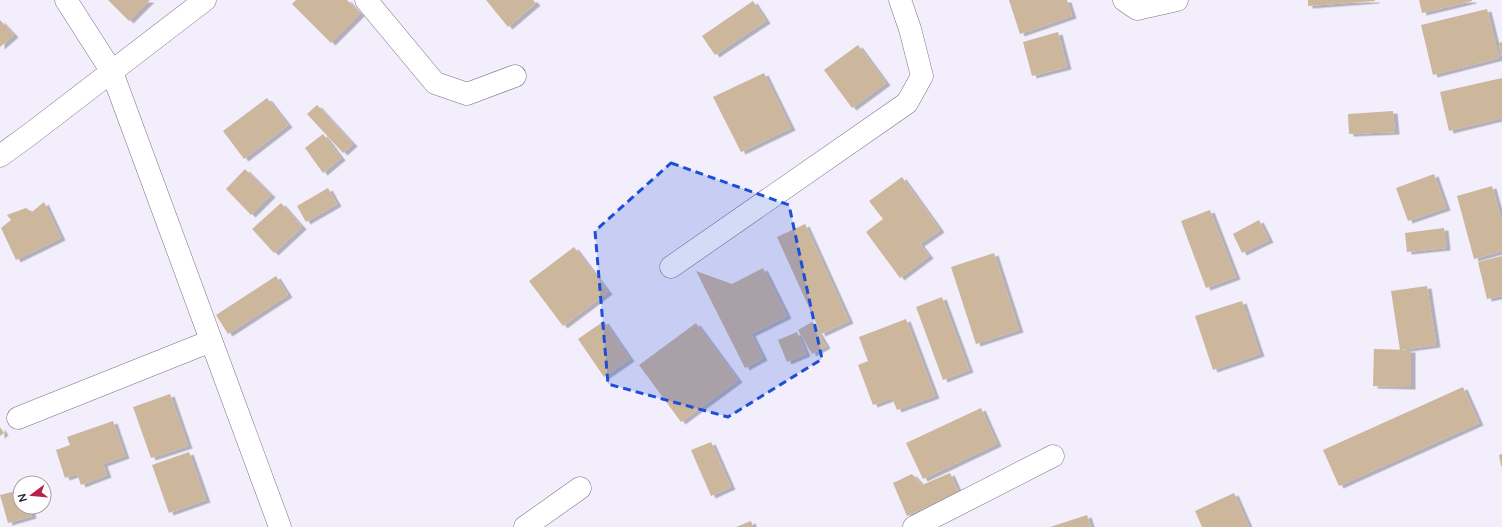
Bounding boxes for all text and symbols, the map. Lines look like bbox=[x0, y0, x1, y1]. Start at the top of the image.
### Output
north arrow bbox=[12, 475, 52, 515]
text: N bbox=[14, 492, 30, 504]

